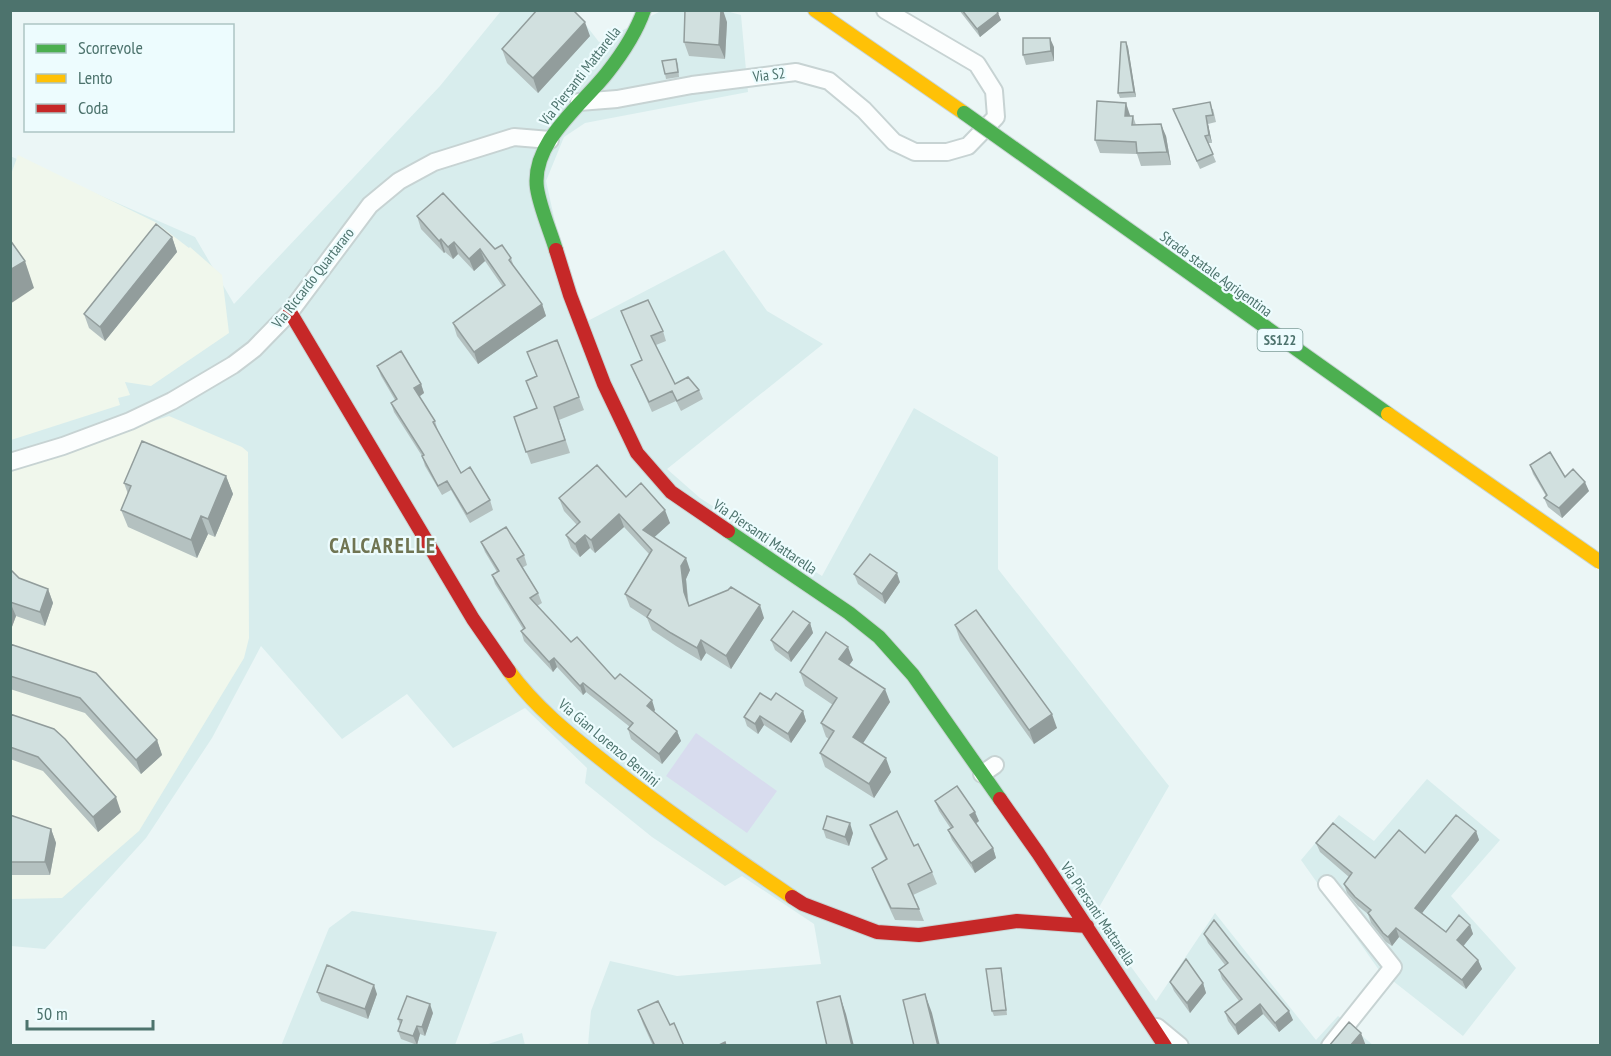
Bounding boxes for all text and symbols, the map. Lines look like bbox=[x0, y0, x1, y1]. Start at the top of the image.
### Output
street label: Via Piersanti Mattarella bbox=[534, 22, 624, 130]
legend bbox=[24, 24, 234, 132]
text: Scorrevole bbox=[78, 36, 143, 59]
street label: Via S2 bbox=[751, 63, 786, 86]
text: Lento bbox=[78, 66, 113, 89]
text: Coda bbox=[78, 96, 109, 119]
street label: Via Riccardo Quartararo bbox=[267, 224, 358, 333]
street label: Strada statale Agrigentina bbox=[1156, 226, 1276, 321]
road number: SS122 bbox=[1258, 329, 1302, 351]
street label: Via Piersanti Mattarella bbox=[709, 494, 821, 578]
district label: CALCARELLE bbox=[329, 532, 437, 559]
street label: Via Gian Lorenzo Bernini bbox=[554, 694, 664, 791]
street label: Via Piersanti Mattarella bbox=[1056, 857, 1140, 969]
scale bar bbox=[27, 993, 153, 1031]
text: 50 m bbox=[36, 1002, 68, 1025]

